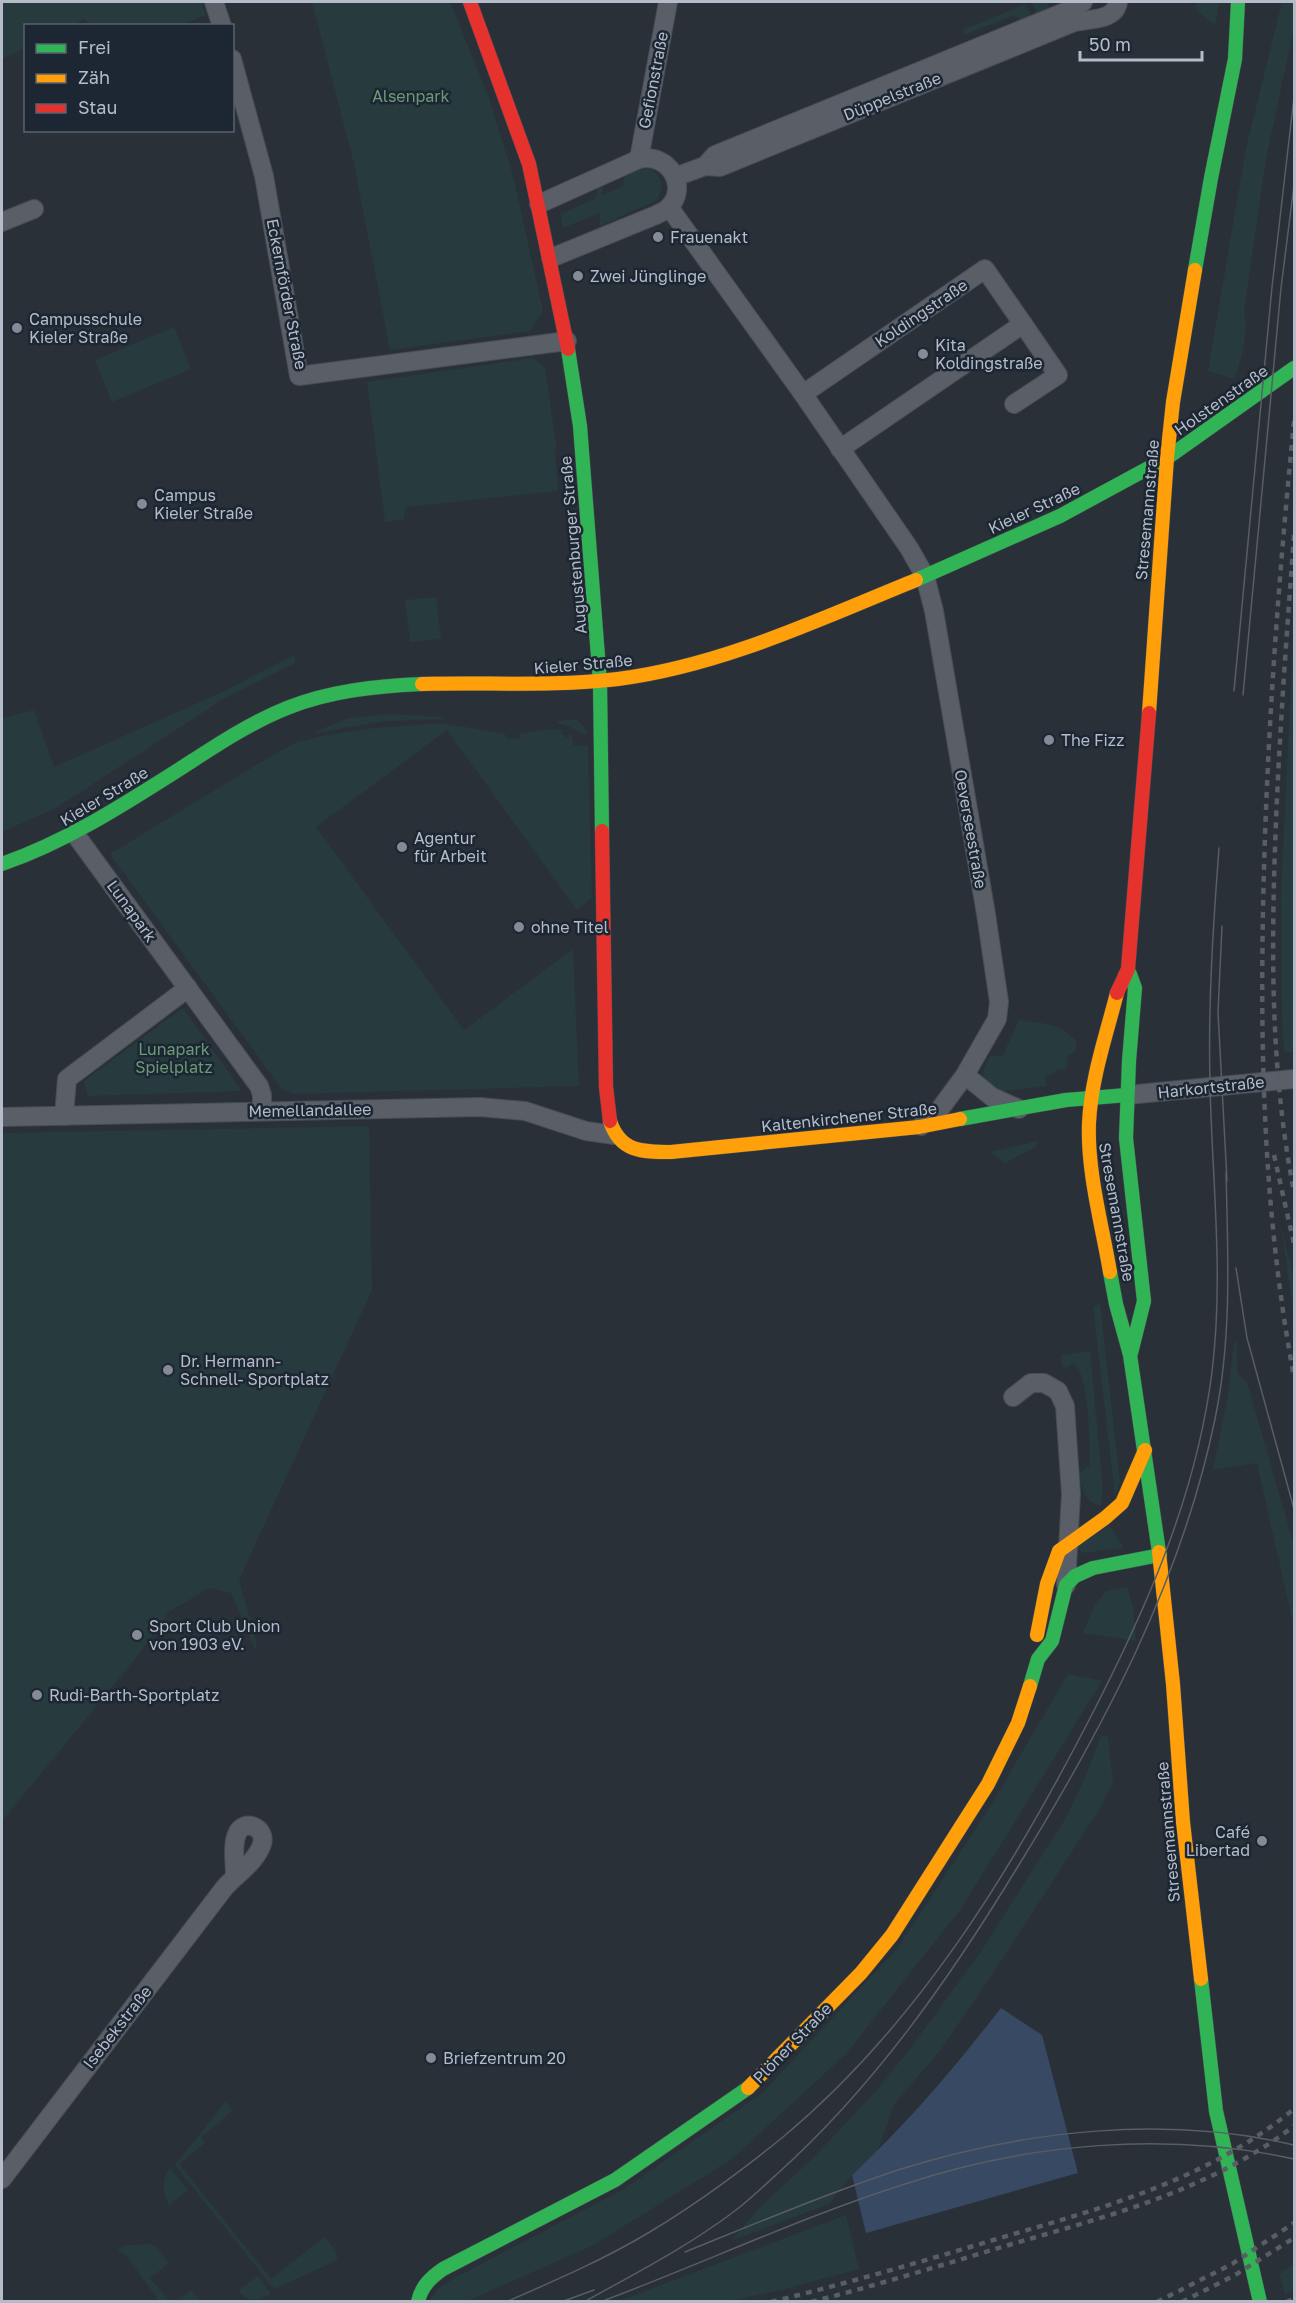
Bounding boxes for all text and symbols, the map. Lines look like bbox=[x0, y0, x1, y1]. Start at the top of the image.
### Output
legend bbox=[24, 24, 234, 132]
scale bar bbox=[1080, 24, 1202, 62]
street label: Gefionstraße bbox=[634, 30, 672, 130]
text: 50 m bbox=[1089, 33, 1131, 55]
text: Frei bbox=[78, 36, 111, 58]
text: Zäh bbox=[78, 66, 110, 88]
street label: Düppelstraße bbox=[840, 67, 944, 125]
park label: Alsenpark bbox=[372, 86, 450, 106]
text: Stau bbox=[78, 96, 117, 118]
street label: Eckernförder Straße bbox=[263, 217, 311, 371]
place label: Frauenakt bbox=[670, 227, 748, 247]
marker: Frauenakt bbox=[651, 230, 665, 244]
place label: Zwei Jünglinge bbox=[590, 266, 706, 286]
marker: Zwei Jünglinge bbox=[571, 269, 585, 283]
street label: Koldingstraße bbox=[871, 275, 971, 351]
place label: Campusschule Kieler Straße bbox=[29, 309, 142, 347]
marker: Campusschule Kieler Straße bbox=[10, 321, 24, 335]
place label: Kita Koldingstraße bbox=[935, 335, 1043, 373]
marker: Kita Koldingstraße bbox=[916, 347, 930, 361]
street label: Holstenstraße bbox=[1170, 360, 1272, 440]
street label: Stresemannstraße bbox=[1131, 439, 1163, 581]
street label: Augustenburger Straße bbox=[555, 455, 591, 635]
street label: Kieler Straße bbox=[985, 478, 1083, 538]
place label: Campus Kieler Straße bbox=[154, 485, 253, 523]
marker: Campus Kieler Straße bbox=[135, 497, 149, 511]
street label: Kieler Straße bbox=[533, 650, 633, 678]
place label: The Fizz bbox=[1061, 730, 1124, 750]
marker: The Fizz bbox=[1042, 733, 1056, 747]
street label: Kieler Straße bbox=[56, 762, 152, 830]
street label: Oeverseestraße bbox=[951, 768, 991, 890]
place label: Agentur für Arbeit bbox=[414, 828, 487, 866]
marker: Agentur für Arbeit bbox=[395, 840, 409, 854]
street label: Lunapark bbox=[103, 876, 161, 946]
place label: ohne Titel bbox=[531, 917, 609, 937]
marker: ohne Titel bbox=[512, 920, 526, 934]
park label: Lunapark Spielplatz bbox=[135, 1039, 213, 1077]
street label: Harkortstraße bbox=[1157, 1071, 1265, 1103]
street label: Kaltenkirchener Straße bbox=[760, 1098, 938, 1136]
street label: Memellandallee bbox=[248, 1099, 372, 1121]
street label: Stresemannstraße bbox=[1095, 1141, 1139, 1283]
place label: Dr. Hermann- Schnell- Sportplatz bbox=[180, 1351, 329, 1389]
marker: Dr. Hermann- Schnell- Sportplatz bbox=[161, 1363, 175, 1377]
place label: Sport Club Union von 1903 eV. bbox=[149, 1616, 280, 1654]
marker: Sport Club Union von 1903 eV. bbox=[130, 1628, 144, 1642]
place label: Rudi-Barth-Sportplatz bbox=[49, 1685, 219, 1705]
marker: Rudi-Barth-Sportplatz bbox=[30, 1688, 44, 1702]
street label: Stresemannstraße bbox=[1152, 1761, 1184, 1903]
place label: Café Libertad bbox=[1186, 1822, 1250, 1860]
marker: Café Libertad bbox=[1255, 1834, 1269, 1848]
street label: Isebekstraße bbox=[78, 1982, 156, 2072]
street label: Plöner Straße bbox=[749, 1999, 835, 2087]
place label: Briefzentrum 20 bbox=[443, 2048, 566, 2068]
marker: Briefzentrum 20 bbox=[424, 2051, 438, 2065]

